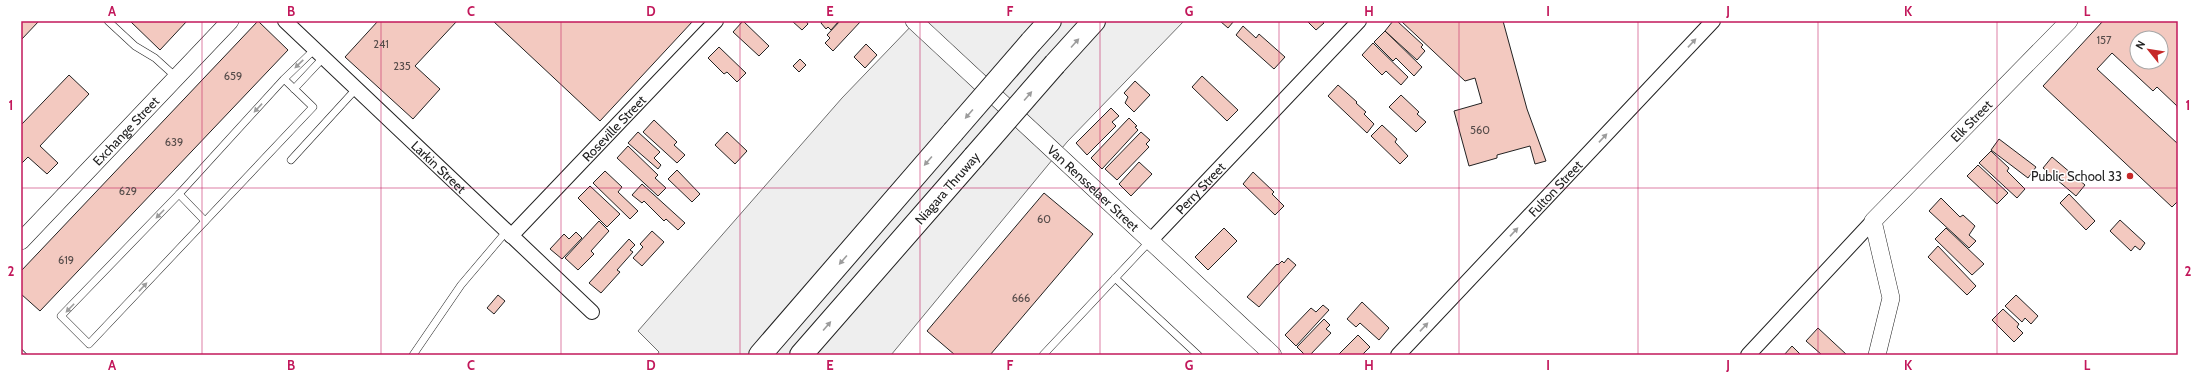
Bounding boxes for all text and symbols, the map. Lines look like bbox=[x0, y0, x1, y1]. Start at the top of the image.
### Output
text: A bbox=[108, 3, 117, 19]
text: B bbox=[287, 3, 295, 19]
text: C bbox=[467, 3, 475, 19]
text: D bbox=[646, 3, 656, 19]
text: E bbox=[826, 3, 834, 19]
text: F bbox=[1007, 3, 1014, 19]
text: G bbox=[1185, 3, 1194, 19]
text: H bbox=[1364, 3, 1374, 19]
text: I bbox=[1546, 3, 1550, 19]
text: J bbox=[1725, 3, 1730, 19]
text: K bbox=[1904, 3, 1913, 19]
text: L bbox=[2084, 3, 2091, 19]
north arrow bbox=[2129, 30, 2169, 70]
house number: 157 bbox=[2096, 33, 2112, 47]
house number: 241 bbox=[373, 37, 389, 51]
one-way arrow bbox=[1070, 37, 1079, 48]
one-way arrow bbox=[1687, 38, 1697, 48]
text: N bbox=[2132, 38, 2148, 52]
one-way arrow bbox=[294, 59, 304, 69]
house number: 235 bbox=[393, 59, 411, 73]
house number: 659 bbox=[224, 69, 242, 83]
one-way arrow bbox=[1023, 90, 1032, 101]
street label: Roseville Street bbox=[579, 91, 649, 164]
street label: Exchange Street bbox=[89, 93, 163, 169]
street label: Elk Street bbox=[1947, 96, 1996, 145]
text: 1 bbox=[9, 97, 13, 113]
text: 1 bbox=[2186, 97, 2190, 113]
one-way arrow bbox=[253, 103, 262, 113]
one-way arrow bbox=[964, 109, 973, 119]
house number: 560 bbox=[1470, 123, 1490, 137]
one-way arrow bbox=[1598, 133, 1608, 143]
house number: 639 bbox=[165, 135, 183, 149]
street label: Larkin Street bbox=[408, 137, 470, 197]
street label: Van Rensselaer Street bbox=[1044, 141, 1143, 235]
street label: Niagara Thruway bbox=[911, 148, 983, 227]
one-way arrow bbox=[923, 156, 932, 167]
street label: Fulton Street bbox=[1525, 157, 1586, 220]
street label: Perry Street bbox=[1172, 159, 1229, 217]
place label: Public School 33 bbox=[2031, 168, 2122, 184]
marker: Public School 33 bbox=[2125, 171, 2135, 181]
house number: 629 bbox=[119, 184, 137, 198]
one-way arrow bbox=[155, 209, 165, 219]
house number: 60 bbox=[1037, 212, 1051, 226]
one-way arrow bbox=[1509, 227, 1519, 237]
house number: 619 bbox=[58, 253, 74, 267]
one-way arrow bbox=[839, 255, 848, 265]
text: 2 bbox=[8, 263, 15, 279]
text: 2 bbox=[2185, 263, 2192, 279]
one-way arrow bbox=[138, 282, 148, 292]
house number: 666 bbox=[1012, 291, 1030, 305]
one-way arrow bbox=[65, 303, 75, 313]
one-way arrow bbox=[823, 321, 832, 331]
one-way arrow bbox=[1420, 322, 1429, 332]
text: A bbox=[108, 357, 117, 373]
text: B bbox=[287, 357, 295, 373]
text: C bbox=[467, 357, 475, 373]
text: D bbox=[646, 357, 656, 373]
text: E bbox=[826, 357, 834, 373]
text: F bbox=[1007, 357, 1014, 373]
text: G bbox=[1185, 357, 1194, 373]
text: H bbox=[1364, 357, 1374, 373]
text: I bbox=[1546, 357, 1550, 373]
text: J bbox=[1725, 357, 1730, 373]
text: K bbox=[1904, 357, 1913, 373]
text: L bbox=[2084, 357, 2091, 373]

